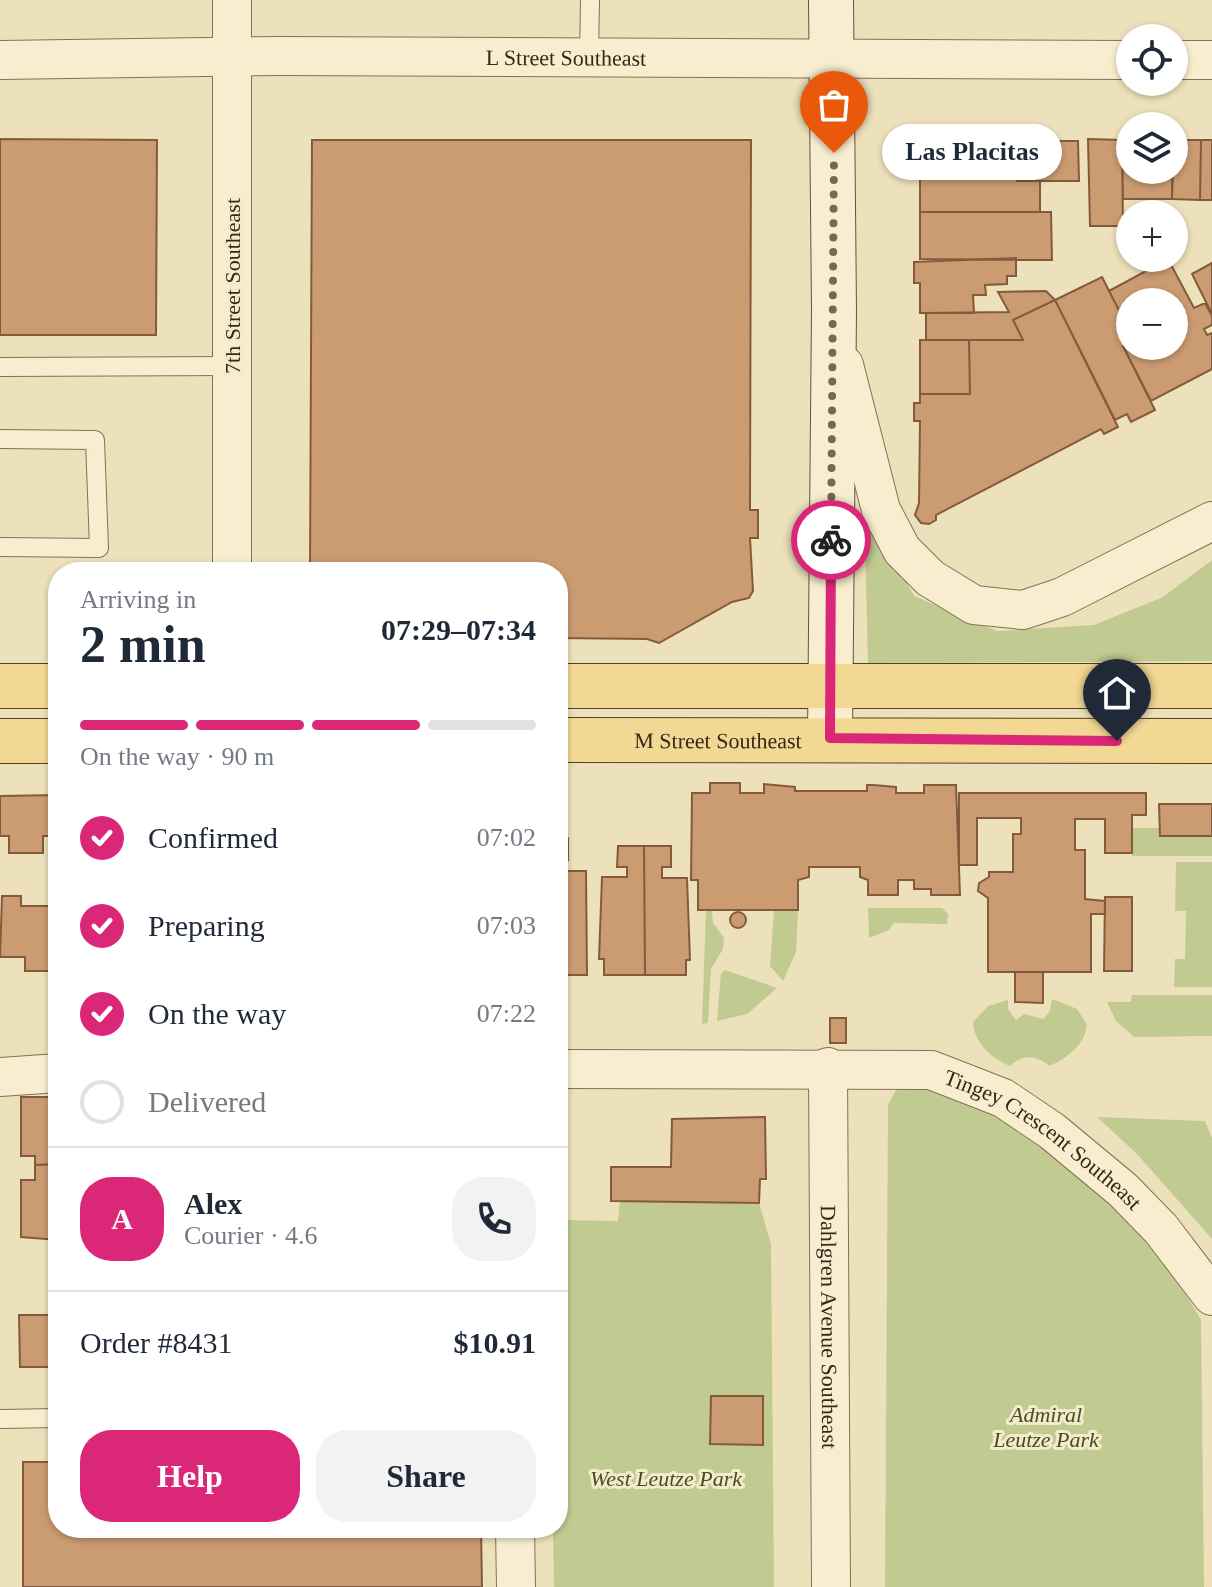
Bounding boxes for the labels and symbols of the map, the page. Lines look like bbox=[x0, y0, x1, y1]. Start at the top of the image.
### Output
street label: L Street Southeast bbox=[486, 44, 646, 70]
pin bbox=[800, 71, 868, 153]
callout: Las Placitas bbox=[882, 125, 1062, 181]
street label: 7th Street Southeast bbox=[220, 198, 245, 374]
courier bbox=[791, 500, 871, 580]
pin bbox=[1083, 659, 1151, 741]
street label: M Street Southeast bbox=[634, 728, 802, 753]
street label: Tingey Crescent Southeast bbox=[941, 1064, 1147, 1214]
street label: Dahlgren Avenue Southeast bbox=[816, 1205, 843, 1449]
park label: Admiral Leutze Park bbox=[992, 1402, 1100, 1452]
park label: West Leutze Park bbox=[590, 1466, 743, 1491]

